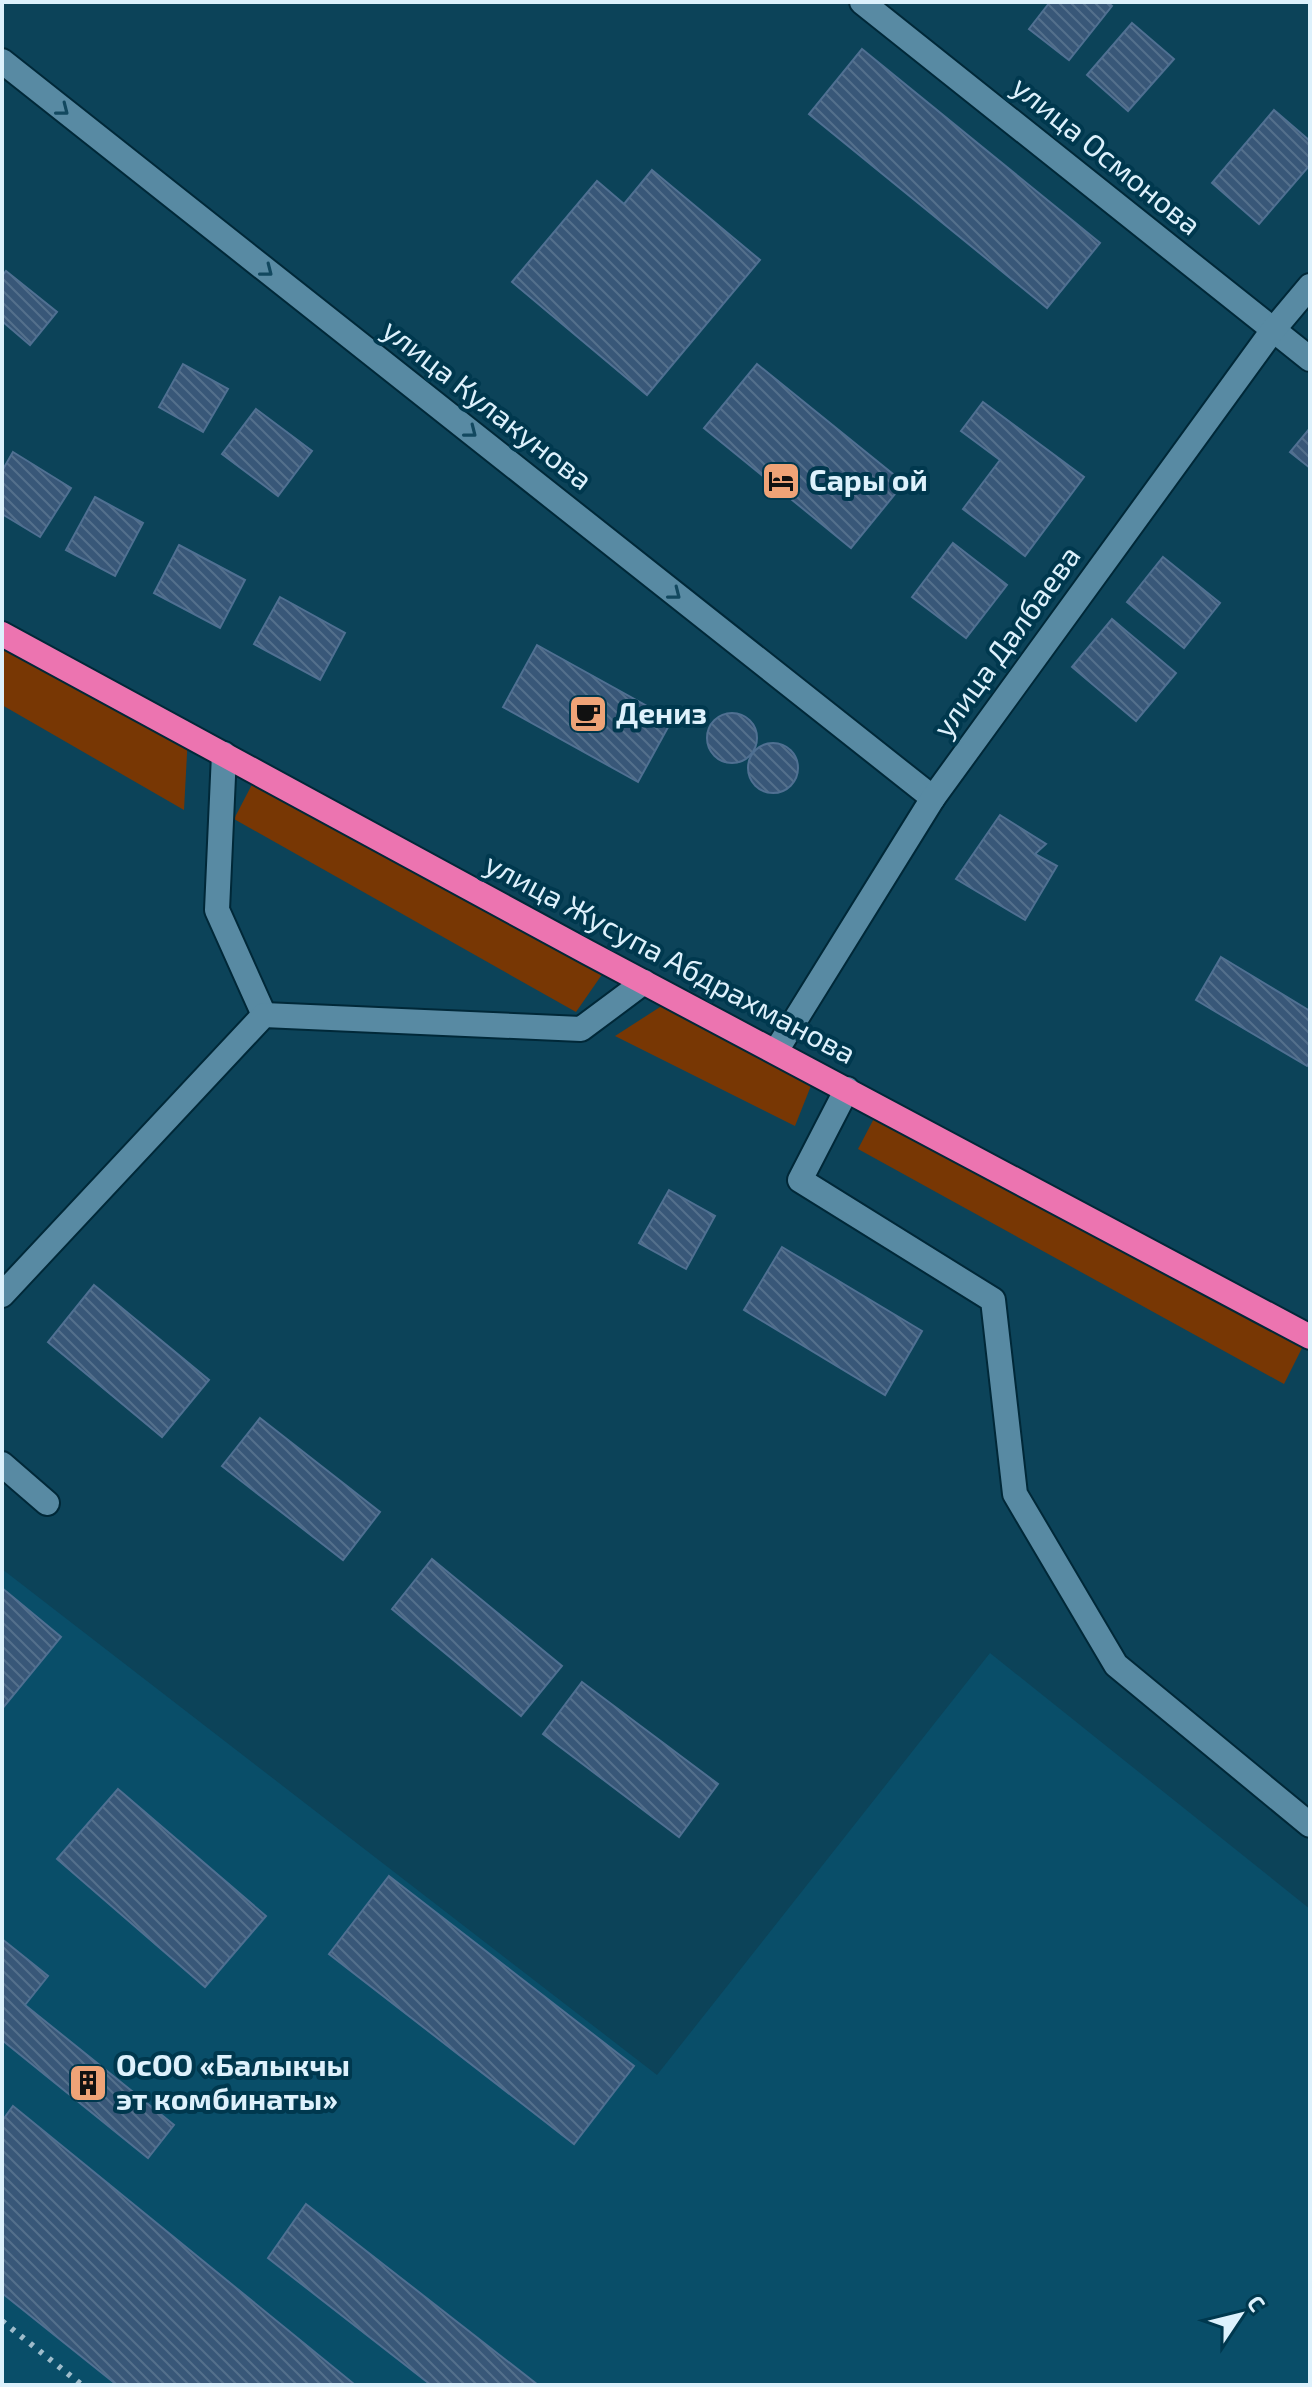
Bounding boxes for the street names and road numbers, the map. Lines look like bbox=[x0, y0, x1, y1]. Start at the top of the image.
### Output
street label: улица Осмонова bbox=[1005, 67, 1209, 242]
street label: улица Кулакунова bbox=[376, 310, 600, 497]
street label: улица Далбаева bbox=[924, 538, 1088, 744]
street label: улица Жусупа Абдрахманова bbox=[479, 844, 862, 1071]

